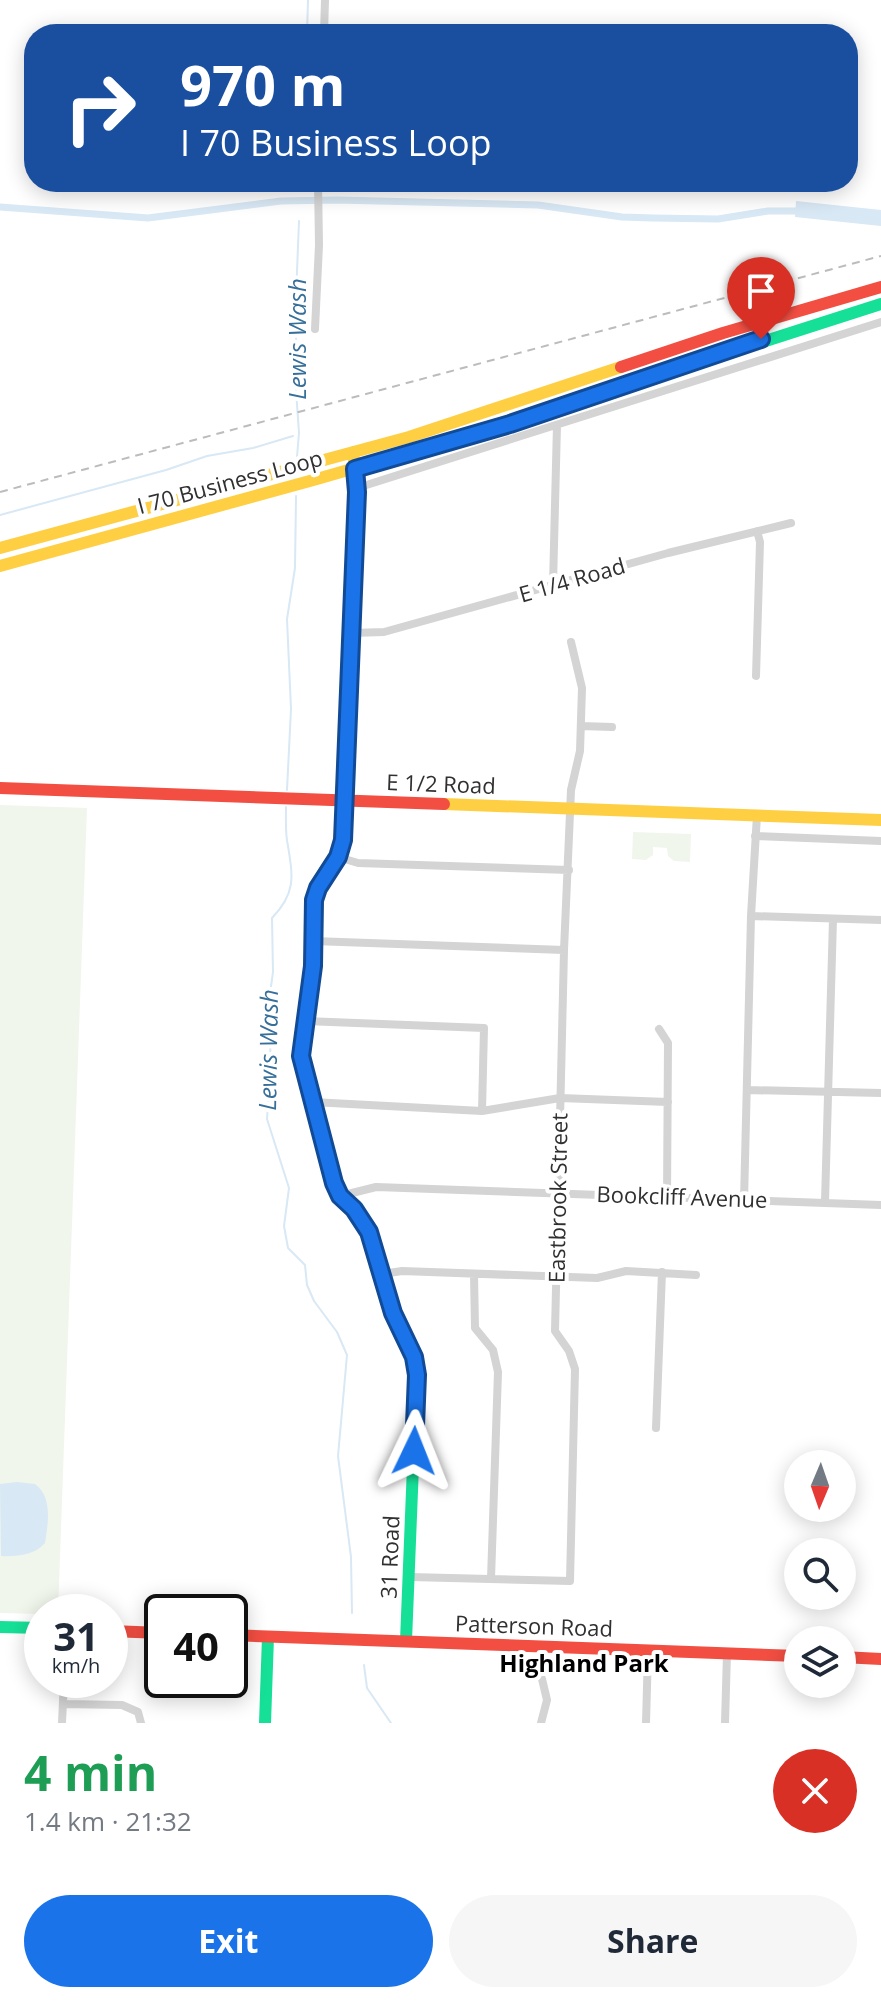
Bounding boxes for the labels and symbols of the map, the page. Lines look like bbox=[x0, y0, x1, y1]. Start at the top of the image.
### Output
pin bbox=[727, 257, 795, 339]
water label: Lewis Wash bbox=[280, 278, 313, 400]
street label: I 70 Business Loop bbox=[134, 442, 326, 520]
street label: E 1/4 Road bbox=[515, 550, 628, 609]
street label: E 1/2 Road bbox=[386, 766, 496, 800]
water label: Lewis Wash bbox=[250, 989, 285, 1111]
street label: Eastbrook Street bbox=[541, 1112, 573, 1283]
street label: Bookcliff Avenue bbox=[596, 1178, 768, 1214]
position arrow bbox=[372, 1409, 456, 1493]
north arrow bbox=[784, 1450, 856, 1522]
street label: 31 Road bbox=[373, 1515, 405, 1599]
speed limit sign: 40 bbox=[144, 1594, 248, 1698]
street label: Patterson Road bbox=[455, 1607, 613, 1643]
district label: Highland Park bbox=[499, 1646, 669, 1679]

